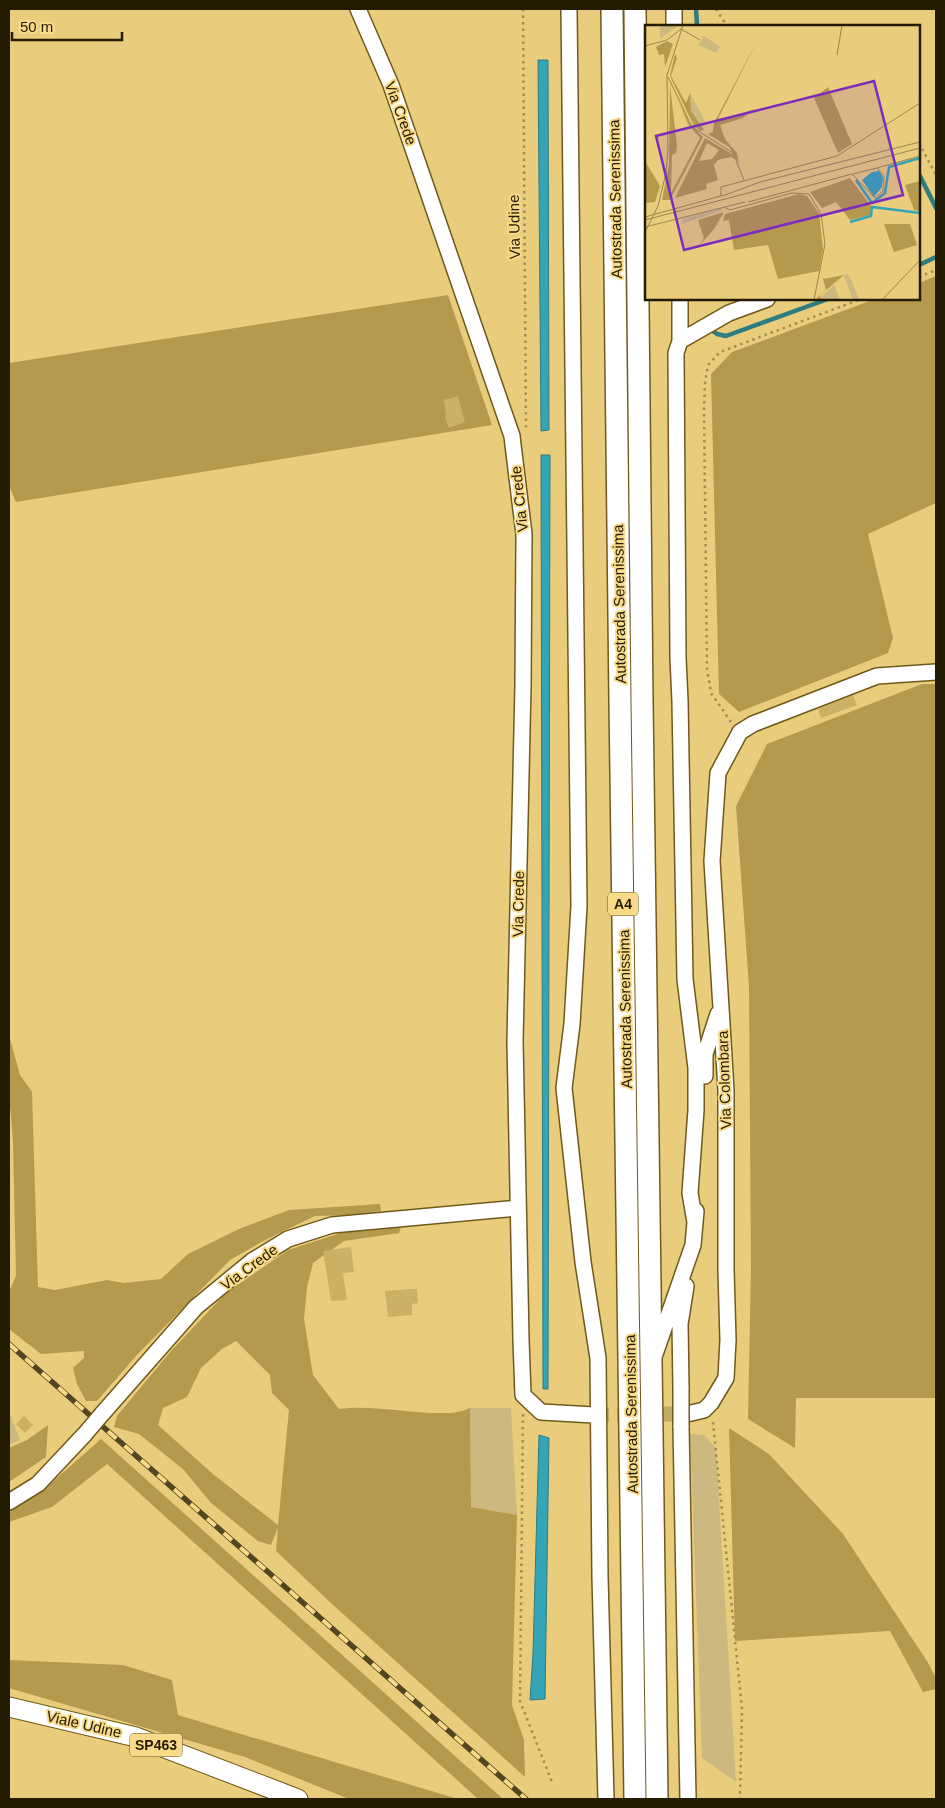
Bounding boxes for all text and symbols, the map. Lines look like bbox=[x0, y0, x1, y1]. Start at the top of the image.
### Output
scale bar bbox=[12, 10, 122, 42]
text: 50 m bbox=[20, 18, 53, 35]
inset map bbox=[645, 25, 920, 300]
street label: Via Crede bbox=[382, 79, 420, 147]
street label: Autostrada Serenissima bbox=[605, 119, 625, 279]
street label: Via Udine bbox=[505, 194, 523, 260]
street label: Via Crede bbox=[507, 465, 531, 533]
street label: Autostrada Serenissima bbox=[609, 524, 629, 684]
street label: Via Crede bbox=[509, 871, 527, 937]
road number: A4 bbox=[608, 892, 638, 916]
street label: Autostrada Serenissima bbox=[615, 929, 635, 1089]
street label: Via Colombara bbox=[714, 1030, 734, 1130]
street label: Via Crede bbox=[217, 1241, 281, 1293]
street label: Autostrada Serenissima bbox=[621, 1334, 641, 1494]
street label: Viale Udine bbox=[45, 1707, 123, 1741]
road number: SP463 bbox=[130, 1734, 182, 1756]

